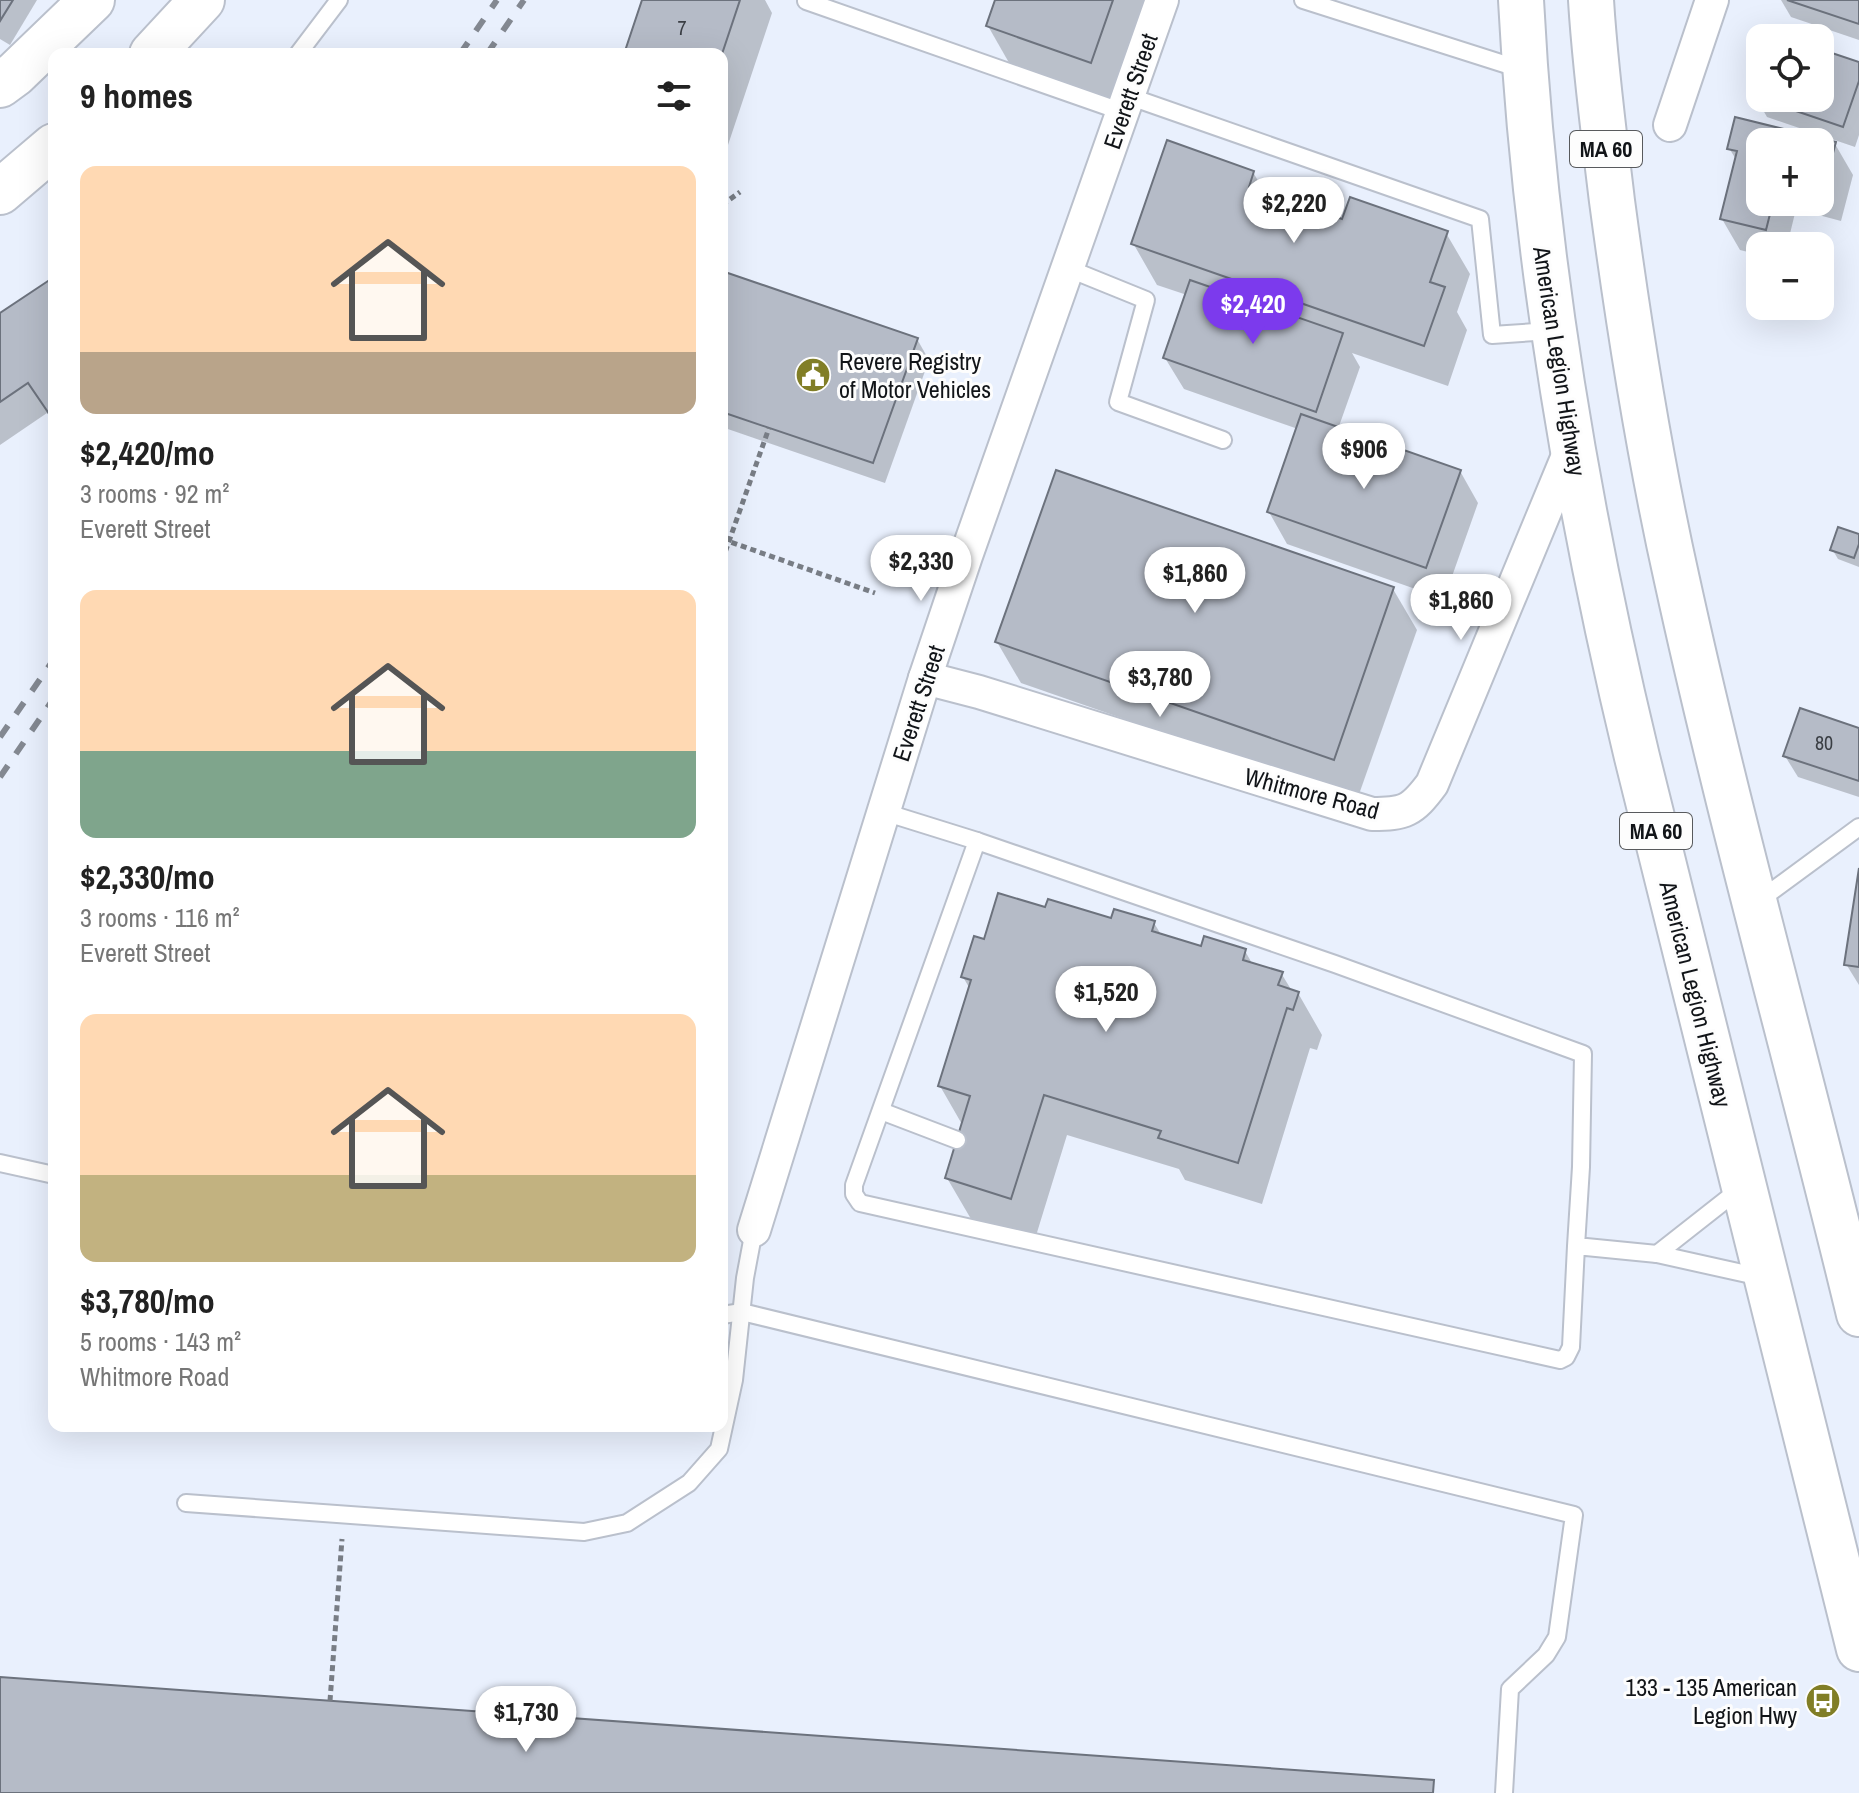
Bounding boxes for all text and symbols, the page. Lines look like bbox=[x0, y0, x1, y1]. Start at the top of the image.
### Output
house number: 7 bbox=[677, 14, 687, 41]
map controls bbox=[1746, 24, 1834, 320]
button: locate bbox=[1746, 24, 1834, 112]
street label: Everett Street bbox=[1095, 28, 1165, 153]
text: 9 homes bbox=[80, 73, 193, 119]
icon: filters bbox=[652, 74, 696, 118]
button: + bbox=[1746, 128, 1834, 216]
road number: MA 60 bbox=[1570, 131, 1642, 167]
pin: $2,220 bbox=[1229, 177, 1359, 245]
text: $2,220 bbox=[1261, 185, 1327, 220]
icon: home bbox=[316, 218, 460, 362]
button: − bbox=[1746, 232, 1834, 320]
street label: American Legion Highway bbox=[1526, 243, 1594, 478]
pin: $2,420 bbox=[1188, 278, 1318, 346]
text: $2,420 bbox=[1220, 286, 1286, 321]
place label: Revere Registry of Motor Vehicles bbox=[839, 345, 991, 405]
public building icon: Revere Registry of Motor Vehicles bbox=[794, 356, 832, 394]
pin: $906 bbox=[1317, 423, 1411, 491]
text: $2,420/mo bbox=[80, 430, 215, 476]
text: $906 bbox=[1340, 431, 1388, 466]
text: 3 rooms · 92 m² bbox=[80, 476, 229, 511]
text: Everett Street bbox=[80, 511, 210, 546]
pin: $2,330 bbox=[856, 535, 986, 603]
text: $2,330 bbox=[888, 543, 954, 578]
pin: $1,860 bbox=[1130, 547, 1260, 615]
text: $1,860 bbox=[1162, 555, 1228, 590]
pin: $1,860 bbox=[1396, 574, 1526, 642]
text: $1,860 bbox=[1428, 582, 1494, 617]
street label: Everett Street bbox=[884, 640, 952, 765]
icon: home bbox=[316, 642, 460, 786]
pin: $3,780 bbox=[1095, 651, 1225, 719]
text: $3,780 bbox=[1127, 659, 1193, 694]
house number: 80 bbox=[1815, 729, 1833, 756]
street label: Whitmore Road bbox=[1241, 760, 1383, 826]
road number: MA 60 bbox=[1620, 813, 1692, 849]
text: $2,330/mo bbox=[80, 854, 215, 900]
street label: American Legion Highway bbox=[1652, 877, 1740, 1111]
text: 3 rooms · 116 m² bbox=[80, 900, 240, 935]
text: Everett Street bbox=[80, 935, 210, 970]
pin: $1,520 bbox=[1041, 966, 1171, 1034]
text: $1,520 bbox=[1073, 974, 1139, 1009]
icon: home bbox=[316, 1066, 460, 1210]
text: $3,780/mo bbox=[80, 1278, 215, 1324]
text: 5 rooms · 143 m² bbox=[80, 1324, 241, 1359]
text: Whitmore Road bbox=[80, 1359, 229, 1394]
place label: 133 - 135 American Legion Hwy bbox=[1625, 1671, 1797, 1731]
bus stop icon: 133 - 135 American Legion Hwy bbox=[1804, 1682, 1842, 1720]
pin: $1,730 bbox=[461, 1686, 591, 1754]
text: $1,730 bbox=[493, 1694, 559, 1729]

